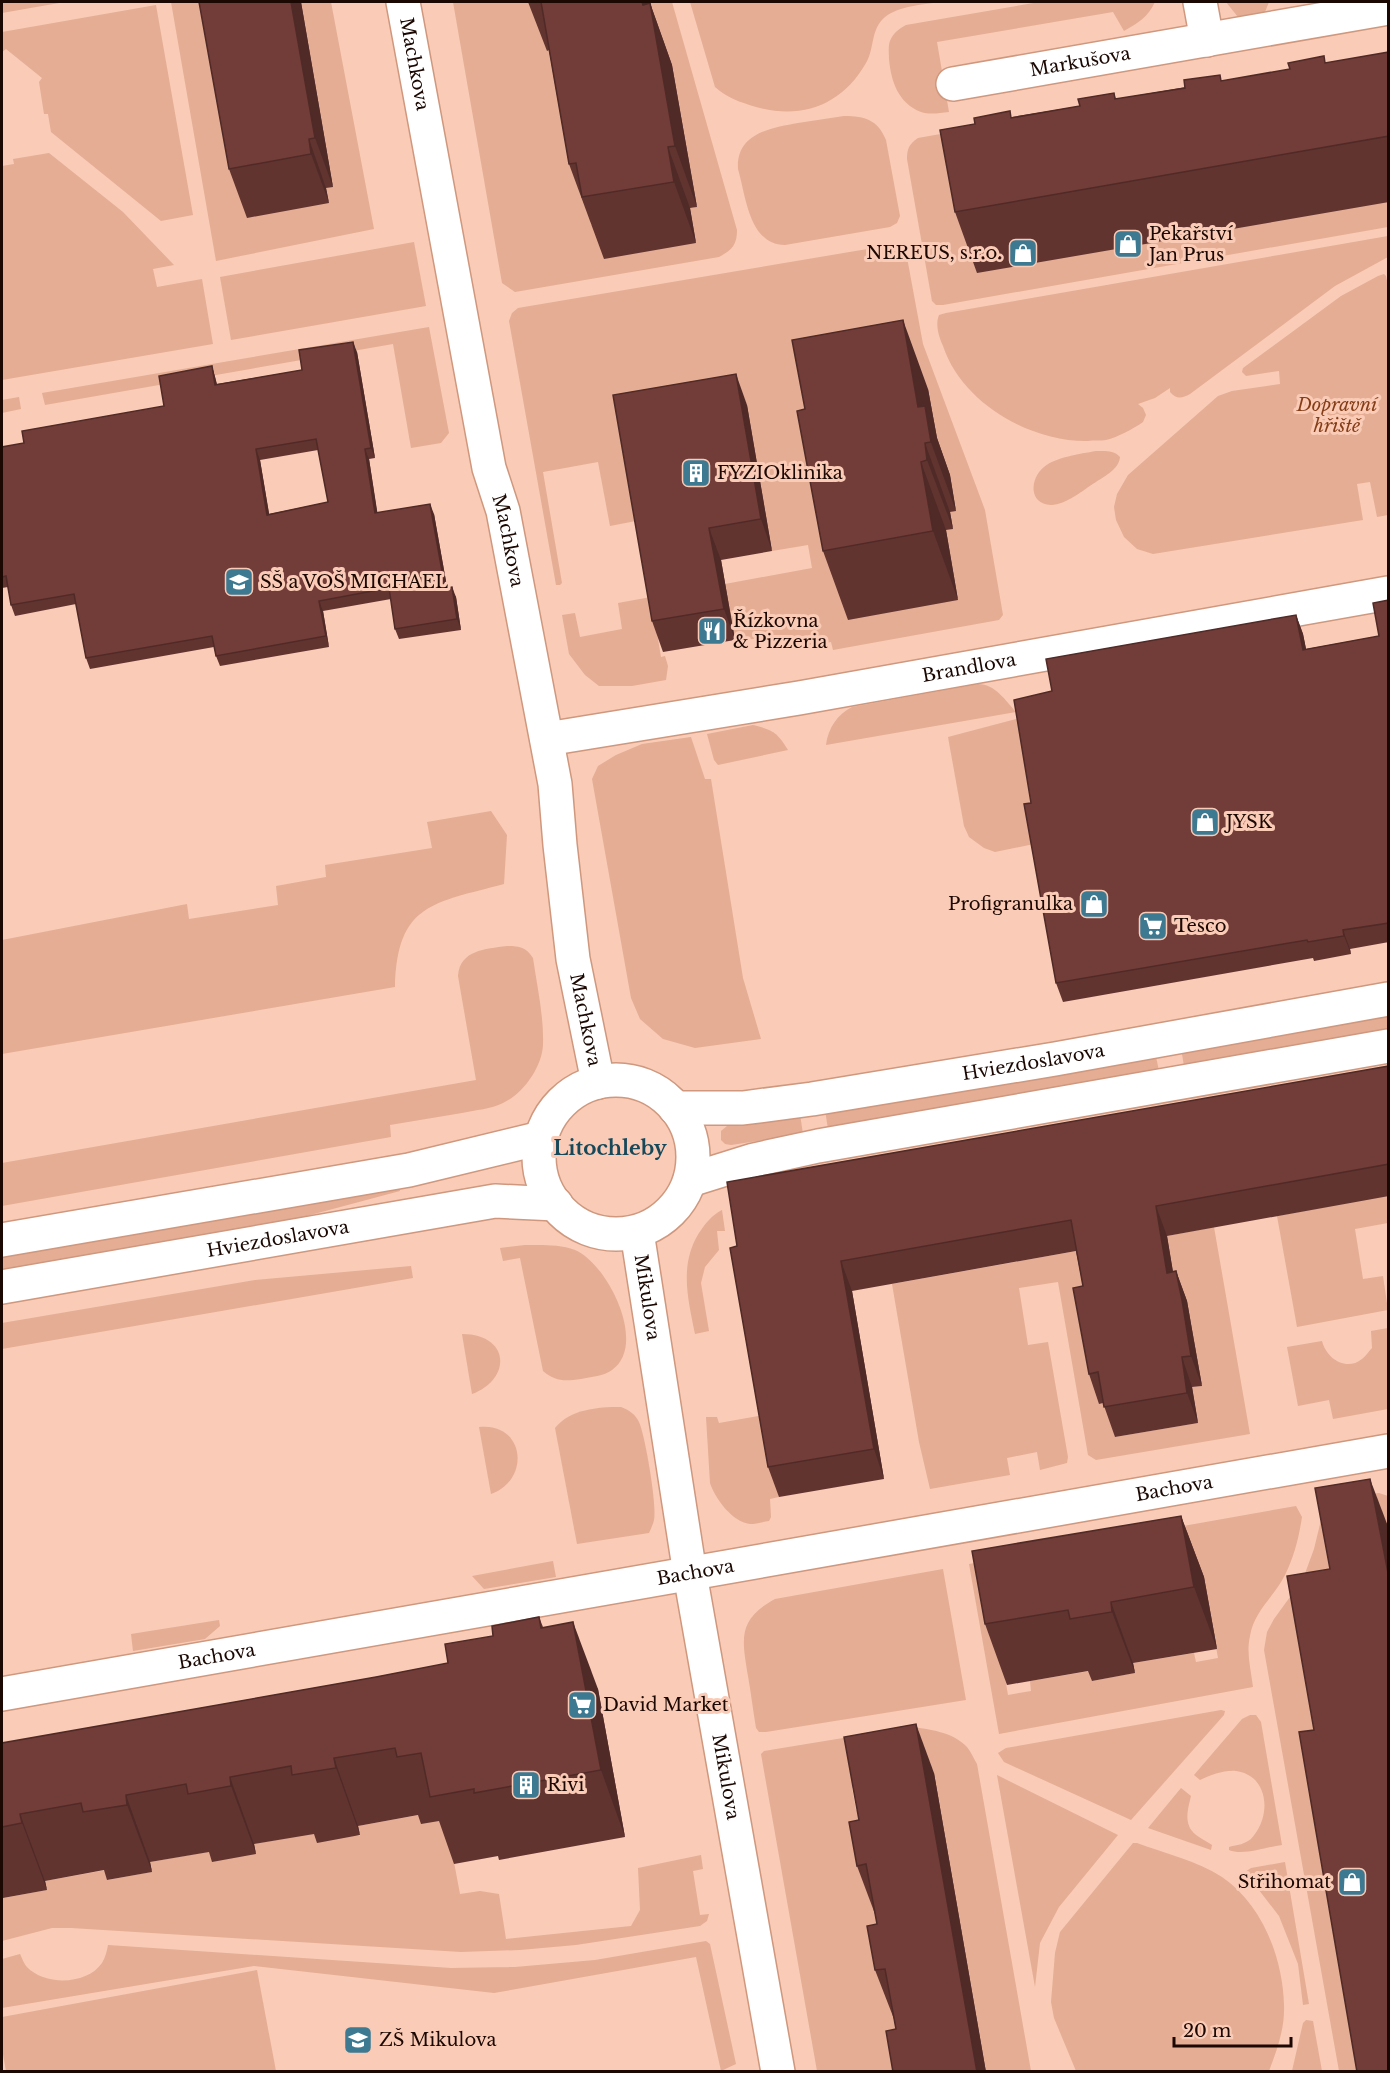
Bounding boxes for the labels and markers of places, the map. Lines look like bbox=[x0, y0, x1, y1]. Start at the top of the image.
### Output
place label: Pekařství Jan Prus bbox=[1147, 223, 1234, 266]
shop icon: Pekařství Jan Prus bbox=[1112, 228, 1144, 260]
shop icon: NEREUS, s.r.o. bbox=[1007, 237, 1039, 269]
place label: NEREUS, s.r.o. bbox=[866, 242, 1002, 264]
building icon: FYZIOklinika bbox=[680, 457, 712, 489]
place label: FYZIOklinika bbox=[717, 462, 843, 484]
school or university icon: SŠ a VOŠ MICHAEL bbox=[223, 566, 255, 598]
place label: SŠ a VOŠ MICHAEL bbox=[260, 570, 448, 593]
place label: Řízkovna & Pizzeria bbox=[733, 609, 828, 653]
restaurant icon: Řízkovna & Pizzeria bbox=[696, 615, 728, 647]
shop icon: JYSK bbox=[1189, 806, 1221, 838]
place label: JYSK bbox=[1224, 811, 1273, 833]
shop icon: Profigranulka bbox=[1078, 888, 1110, 920]
place label: Profigranulka bbox=[948, 893, 1073, 915]
supermarket icon: Tesco bbox=[1137, 910, 1169, 942]
place label: Tesco bbox=[1174, 915, 1226, 937]
supermarket icon: David Market bbox=[566, 1689, 598, 1721]
place label: David Market bbox=[603, 1694, 729, 1716]
building icon: Rivi bbox=[510, 1769, 542, 1801]
place label: Rivi bbox=[547, 1774, 584, 1796]
shop icon: Střihomat bbox=[1336, 1866, 1368, 1898]
place label: Střihomat bbox=[1238, 1871, 1331, 1893]
school or university icon: ZŠ Mikulova bbox=[342, 2024, 374, 2056]
place label: ZŠ Mikulova bbox=[379, 2028, 497, 2051]

